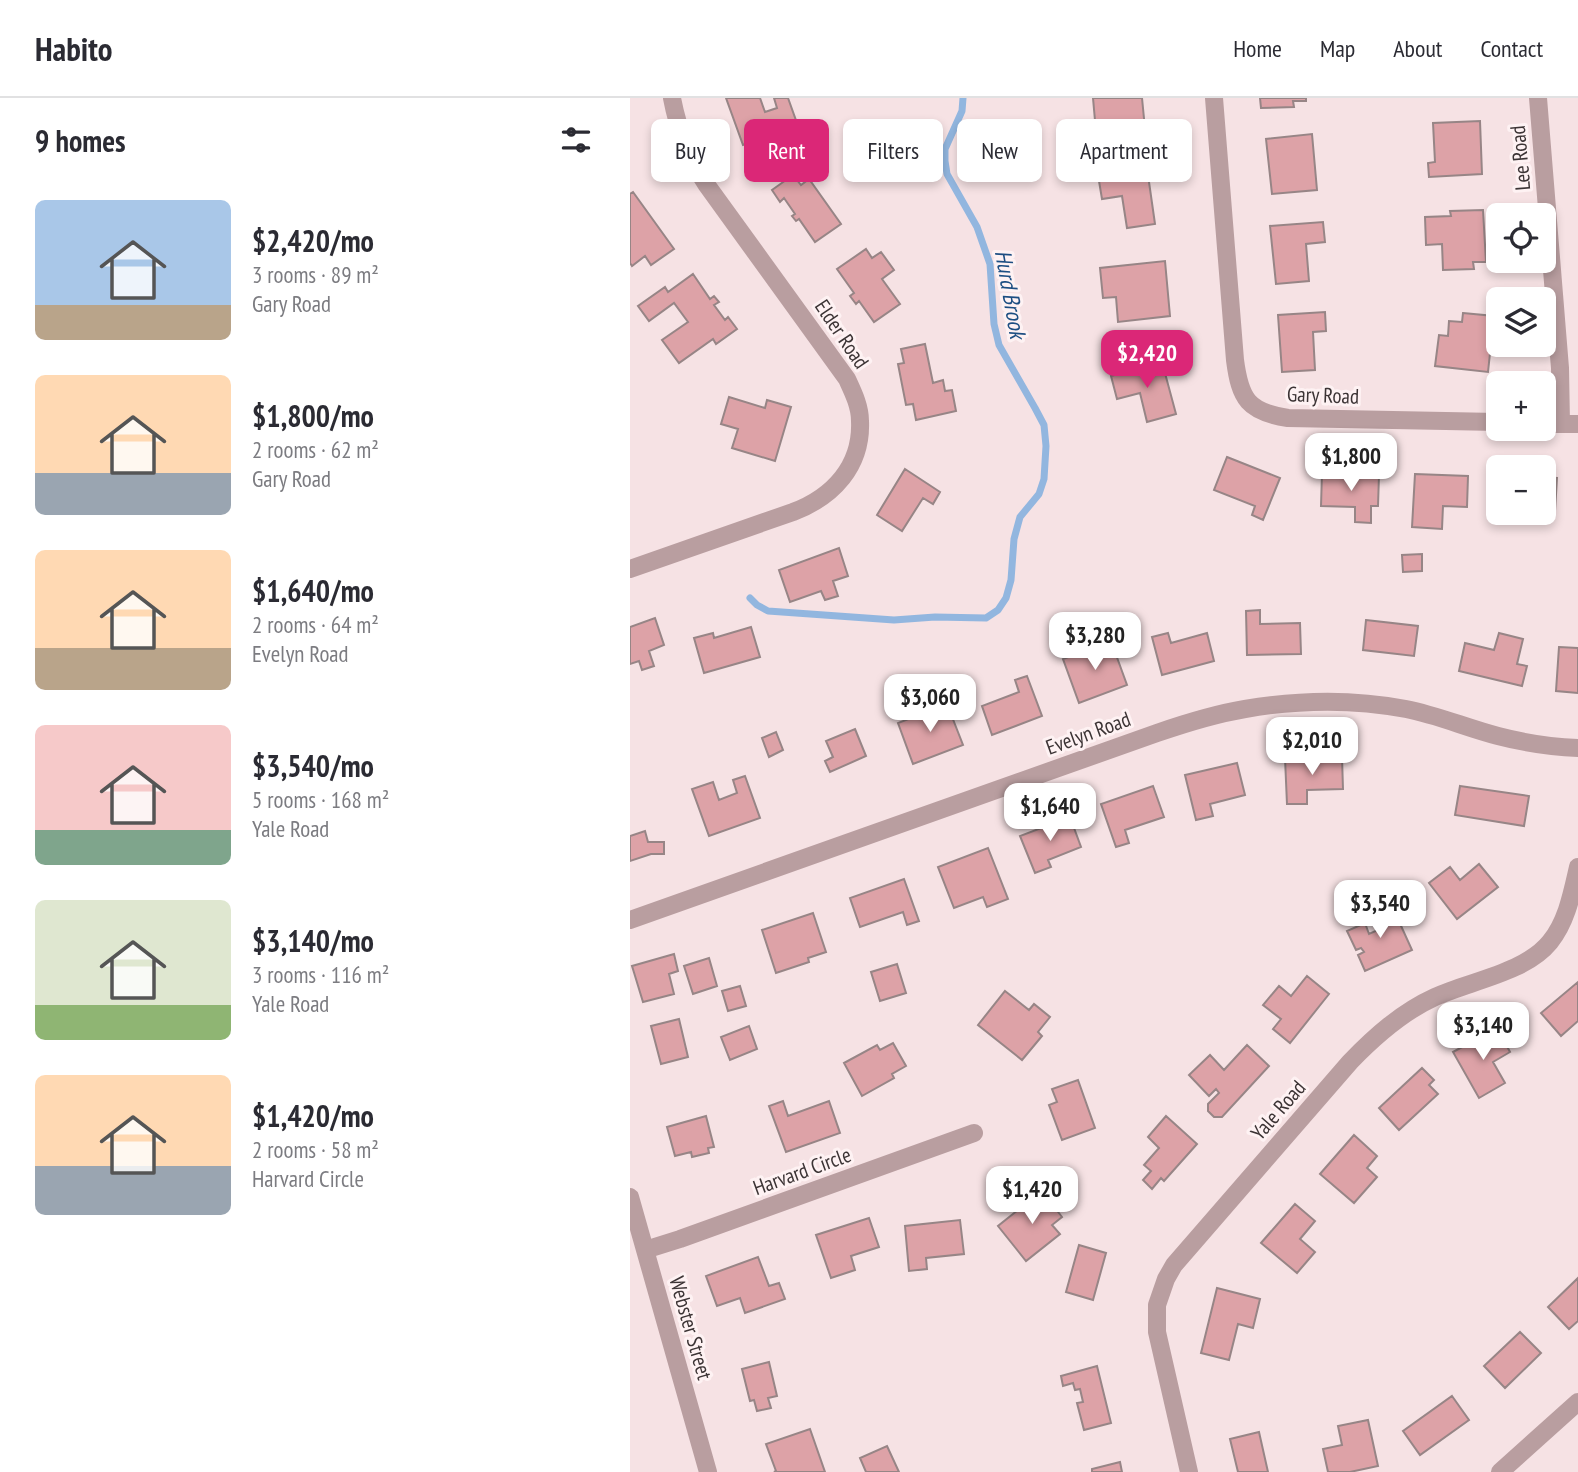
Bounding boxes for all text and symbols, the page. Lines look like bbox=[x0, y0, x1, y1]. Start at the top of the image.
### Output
text: Habito bbox=[35, 27, 113, 70]
text: Home bbox=[1233, 33, 1282, 64]
text: Map bbox=[1320, 33, 1355, 64]
text: About bbox=[1393, 33, 1442, 64]
text: Contact bbox=[1480, 33, 1543, 64]
chip: Buy bbox=[651, 119, 730, 182]
chip: Rent bbox=[744, 119, 829, 182]
chip: Filters bbox=[843, 119, 943, 182]
chip: New bbox=[957, 119, 1042, 182]
chip: Apartment bbox=[1056, 119, 1192, 182]
text: 9 homes bbox=[35, 121, 126, 160]
icon: filters bbox=[557, 121, 595, 159]
street label: Lee Road bbox=[1504, 124, 1536, 192]
map controls bbox=[1486, 203, 1556, 525]
button: locate bbox=[1486, 203, 1556, 273]
text: $2,420/mo bbox=[252, 221, 374, 260]
icon: home bbox=[91, 228, 175, 312]
water label: Hurd Brook bbox=[989, 247, 1034, 344]
text: 3 rooms · 89 m² bbox=[252, 260, 379, 289]
button: layers bbox=[1486, 287, 1556, 357]
text: Gary Road bbox=[252, 289, 331, 318]
street label: Elder Road bbox=[809, 294, 875, 374]
pin: $2,420 bbox=[1090, 330, 1204, 390]
text: $2,420 bbox=[1117, 338, 1177, 367]
button: + bbox=[1486, 371, 1556, 441]
street label: Gary Road bbox=[1287, 380, 1359, 410]
text: $1,800/mo bbox=[252, 396, 374, 435]
icon: home bbox=[91, 403, 175, 487]
pin: $1,800 bbox=[1294, 434, 1408, 493]
text: 2 rooms · 62 m² bbox=[252, 435, 379, 464]
text: $1,800 bbox=[1321, 441, 1381, 470]
button: − bbox=[1486, 455, 1556, 525]
text: Gary Road bbox=[252, 464, 331, 493]
text: $1,640/mo bbox=[252, 571, 374, 610]
icon: home bbox=[91, 578, 175, 662]
text: 2 rooms · 64 m² bbox=[252, 610, 379, 639]
pin: $3,280 bbox=[1038, 612, 1152, 672]
text: $3,280 bbox=[1065, 620, 1125, 649]
text: Evelyn Road bbox=[252, 639, 349, 668]
pin: $3,060 bbox=[873, 674, 987, 734]
text: $3,060 bbox=[900, 682, 960, 711]
street label: Evelyn Road bbox=[1042, 705, 1134, 761]
pin: $2,010 bbox=[1255, 718, 1369, 777]
text: $2,010 bbox=[1282, 725, 1342, 754]
text: $3,540/mo bbox=[252, 746, 374, 785]
icon: home bbox=[91, 753, 175, 837]
pin: $1,640 bbox=[993, 784, 1107, 843]
text: 5 rooms · 168 m² bbox=[252, 785, 389, 814]
text: $1,640 bbox=[1020, 791, 1080, 820]
text: Yale Road bbox=[252, 814, 329, 843]
pin: $3,540 bbox=[1323, 880, 1437, 940]
text: $3,540 bbox=[1350, 888, 1410, 917]
text: $3,140/mo bbox=[252, 921, 374, 960]
icon: home bbox=[91, 928, 175, 1012]
text: 3 rooms · 116 m² bbox=[252, 960, 389, 989]
text: Yale Road bbox=[252, 989, 329, 1018]
pin: $3,140 bbox=[1426, 1002, 1540, 1062]
text: $3,140 bbox=[1453, 1010, 1513, 1039]
street label: Yale Road bbox=[1245, 1075, 1311, 1145]
text: $1,420/mo bbox=[252, 1096, 374, 1135]
icon: home bbox=[91, 1103, 175, 1187]
text: 2 rooms · 58 m² bbox=[252, 1135, 379, 1164]
street label: Harvard Circle bbox=[749, 1141, 855, 1201]
text: Harvard Circle bbox=[252, 1164, 364, 1193]
pin: $1,420 bbox=[975, 1166, 1089, 1226]
text: $1,420 bbox=[1002, 1174, 1062, 1203]
street label: Webster Street bbox=[663, 1273, 719, 1383]

